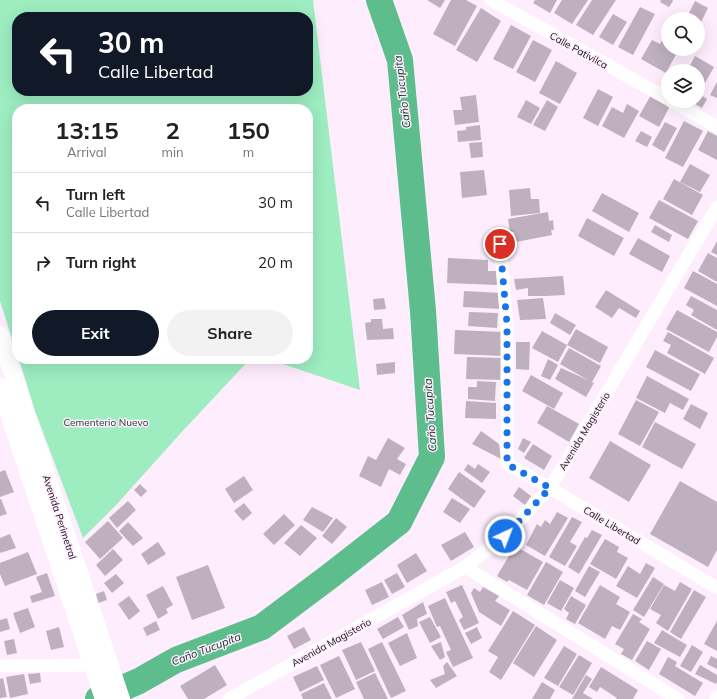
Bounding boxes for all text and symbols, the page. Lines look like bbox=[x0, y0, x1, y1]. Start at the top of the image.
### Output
map controls bbox=[661, 12, 705, 108]
button: search bbox=[661, 12, 705, 56]
text: 30 m bbox=[98, 25, 164, 60]
icon: left bbox=[32, 28, 84, 80]
street label: Calle Pativilca bbox=[547, 29, 610, 72]
water label: Caño Tucupita bbox=[391, 54, 413, 129]
text: Calle Libertad bbox=[98, 60, 213, 83]
button: layers bbox=[661, 64, 705, 108]
text: 13:15 bbox=[55, 115, 119, 145]
text: 2 bbox=[165, 115, 180, 145]
text: 150 bbox=[227, 115, 270, 145]
text: Arrival bbox=[67, 144, 107, 160]
text: min bbox=[162, 144, 184, 160]
text: m bbox=[243, 144, 254, 160]
text: Turn left bbox=[66, 185, 125, 204]
icon: left bbox=[32, 192, 54, 214]
text: 30 m bbox=[258, 193, 293, 212]
text: Calle Libertad bbox=[66, 204, 149, 220]
pin bbox=[483, 227, 517, 261]
icon: arrive bbox=[489, 233, 511, 255]
icon: right bbox=[32, 252, 54, 274]
text: Turn right bbox=[66, 253, 136, 272]
text: 20 m bbox=[258, 253, 293, 272]
button: Exit bbox=[32, 310, 159, 356]
button: Share bbox=[167, 310, 293, 356]
water label: Caño Tucupita bbox=[420, 378, 440, 452]
street label: Avenida Magisterio bbox=[556, 389, 613, 473]
park label: Cementerio Nuevo bbox=[64, 416, 149, 429]
street label: Avenida Perimetral bbox=[40, 473, 79, 561]
street label: Calle Libertad bbox=[581, 503, 643, 548]
position arrow bbox=[484, 515, 526, 557]
street label: Avenida Magisterio bbox=[289, 615, 374, 670]
water label: Caño Tucupita bbox=[169, 629, 243, 669]

